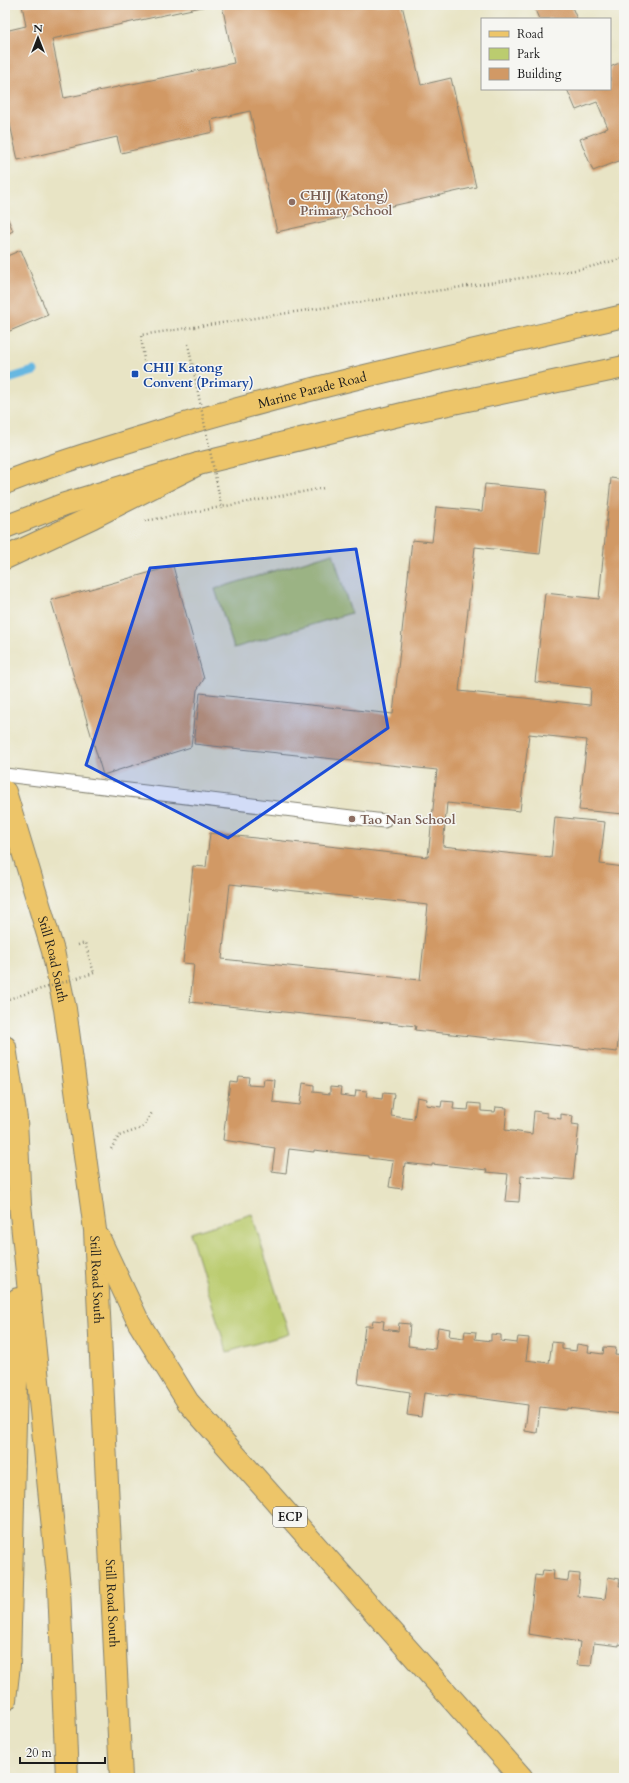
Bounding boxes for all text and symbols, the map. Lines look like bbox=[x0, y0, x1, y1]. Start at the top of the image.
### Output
north arrow bbox=[18, 18, 58, 58]
legend bbox=[481, 18, 611, 90]
text: N bbox=[33, 21, 43, 36]
text: Road bbox=[517, 26, 544, 42]
text: Park bbox=[517, 46, 541, 62]
text: Building bbox=[517, 66, 562, 82]
place label: CHIJ (Katong) Primary School bbox=[300, 187, 393, 220]
marker: CHIJ (Katong) Primary School bbox=[287, 197, 297, 207]
place label: CHIJ Katong Convent (Primary) bbox=[143, 359, 254, 392]
street label: Marine Parade Road bbox=[256, 368, 368, 413]
marker: CHIJ Katong Convent (Primary) bbox=[130, 369, 140, 379]
place label: Tao Nan School bbox=[360, 811, 456, 829]
marker: Tao Nan School bbox=[347, 814, 357, 824]
street label: Still Road South bbox=[33, 914, 71, 1004]
street label: Still Road South bbox=[85, 1235, 107, 1324]
road number: ECP bbox=[273, 1507, 307, 1527]
street label: Still Road South bbox=[101, 1559, 123, 1648]
scale bar bbox=[20, 1739, 105, 1765]
text: 20 m bbox=[26, 1745, 53, 1761]

